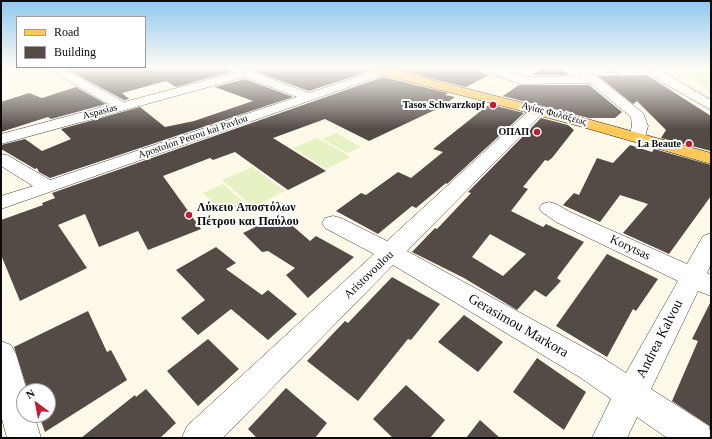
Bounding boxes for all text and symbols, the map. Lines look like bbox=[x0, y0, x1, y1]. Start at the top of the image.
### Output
legend bbox=[16, 16, 146, 68]
text: Road bbox=[54, 25, 79, 39]
text: Building bbox=[54, 45, 96, 59]
place label: Tasos Schwarzkopf bbox=[403, 99, 485, 111]
marker: Tasos Schwarzkopf bbox=[488, 100, 498, 110]
street label: Αγίας Φυλάξεως bbox=[520, 100, 588, 128]
street label: Aspasias bbox=[81, 102, 119, 122]
street label: Apostolon Petrou kai Pavlou bbox=[137, 113, 249, 161]
place label: ΟΠΑΠ bbox=[498, 126, 529, 138]
marker: ΟΠΑΠ bbox=[532, 127, 542, 137]
place label: La Beaute bbox=[637, 138, 681, 150]
marker: La Beaute bbox=[684, 139, 694, 149]
place label: Λύκειο Αποστόλων Πέτρου και Παύλου bbox=[197, 201, 299, 229]
marker: Λύκειο Αποστόλων Πέτρου και Παύλου bbox=[184, 210, 194, 220]
street label: Korytsas bbox=[608, 232, 652, 264]
street label: Aristovoulou bbox=[341, 248, 397, 302]
street label: Gerasimou Markora bbox=[465, 290, 571, 362]
street label: Andrea Kalvou bbox=[633, 297, 687, 381]
north arrow bbox=[16, 383, 56, 423]
text: N bbox=[24, 386, 37, 401]

